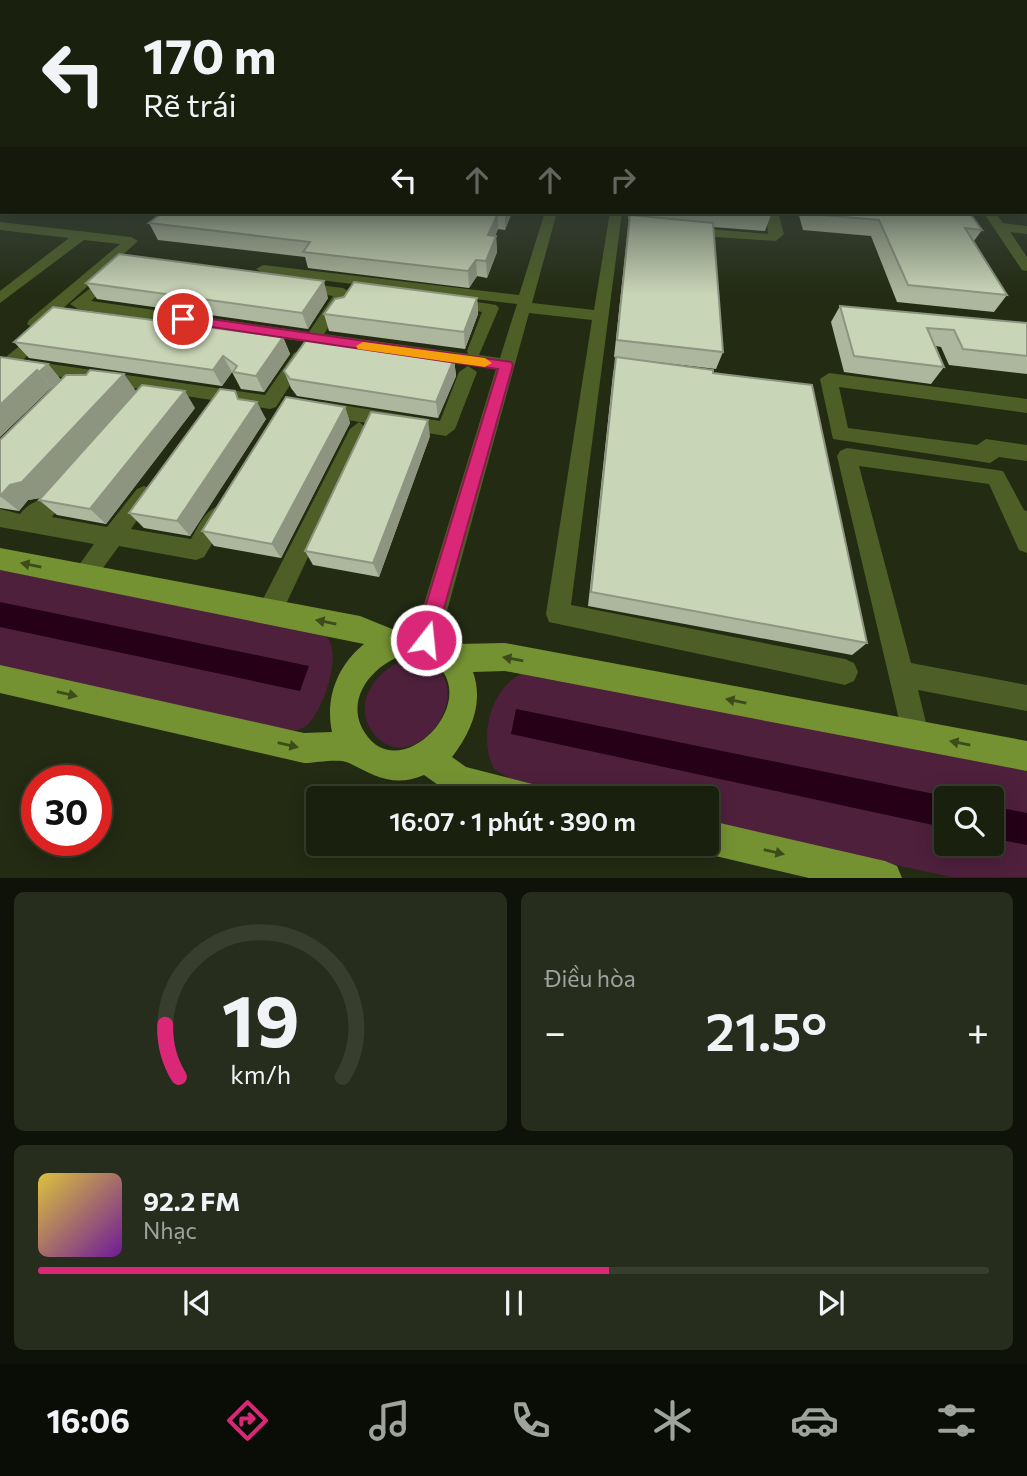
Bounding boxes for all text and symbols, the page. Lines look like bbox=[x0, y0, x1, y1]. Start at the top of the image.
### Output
text: 170 m bbox=[143, 24, 276, 84]
icon: left bbox=[28, 28, 119, 119]
text: Rẽ trái bbox=[143, 84, 237, 124]
icon: left bbox=[385, 161, 423, 199]
icon: ahead bbox=[458, 161, 496, 199]
icon: ahead bbox=[531, 161, 569, 199]
icon: right bbox=[604, 161, 642, 199]
pin bbox=[153, 289, 213, 349]
icon: arrive bbox=[164, 300, 202, 338]
one-way arrow bbox=[20, 559, 42, 570]
position arrow bbox=[389, 603, 463, 677]
one-way arrow bbox=[315, 617, 337, 628]
one-way arrow bbox=[502, 653, 524, 664]
one-way arrow bbox=[56, 689, 78, 700]
one-way arrow bbox=[725, 695, 747, 706]
one-way arrow bbox=[949, 738, 971, 749]
one-way arrow bbox=[277, 739, 299, 750]
speed limit sign: 30 bbox=[21, 765, 112, 856]
map controls bbox=[934, 786, 1004, 856]
button: search bbox=[934, 786, 1004, 856]
text: 16:07 · 1 phút · 390 m bbox=[389, 805, 636, 836]
one-way arrow bbox=[763, 847, 785, 858]
text: Điều hòa bbox=[545, 964, 636, 992]
text: 19 bbox=[221, 974, 299, 1063]
text: 21.5° bbox=[706, 998, 827, 1062]
text: − bbox=[545, 1007, 566, 1054]
text: + bbox=[967, 1007, 989, 1054]
text: km/h bbox=[230, 1059, 291, 1089]
text: 92.2 FM bbox=[143, 1185, 240, 1216]
text: Nhạc bbox=[143, 1216, 197, 1244]
icon: previous bbox=[178, 1284, 216, 1322]
icon: pause bbox=[495, 1284, 533, 1322]
icon: next bbox=[812, 1284, 850, 1322]
icon: directions bbox=[223, 1396, 272, 1445]
icon: music bbox=[365, 1396, 414, 1445]
icon: phone bbox=[506, 1396, 555, 1445]
icon: climate bbox=[648, 1396, 697, 1445]
icon: car bbox=[790, 1396, 839, 1445]
icon: filters bbox=[932, 1396, 981, 1445]
text: 16:06 bbox=[46, 1400, 130, 1440]

